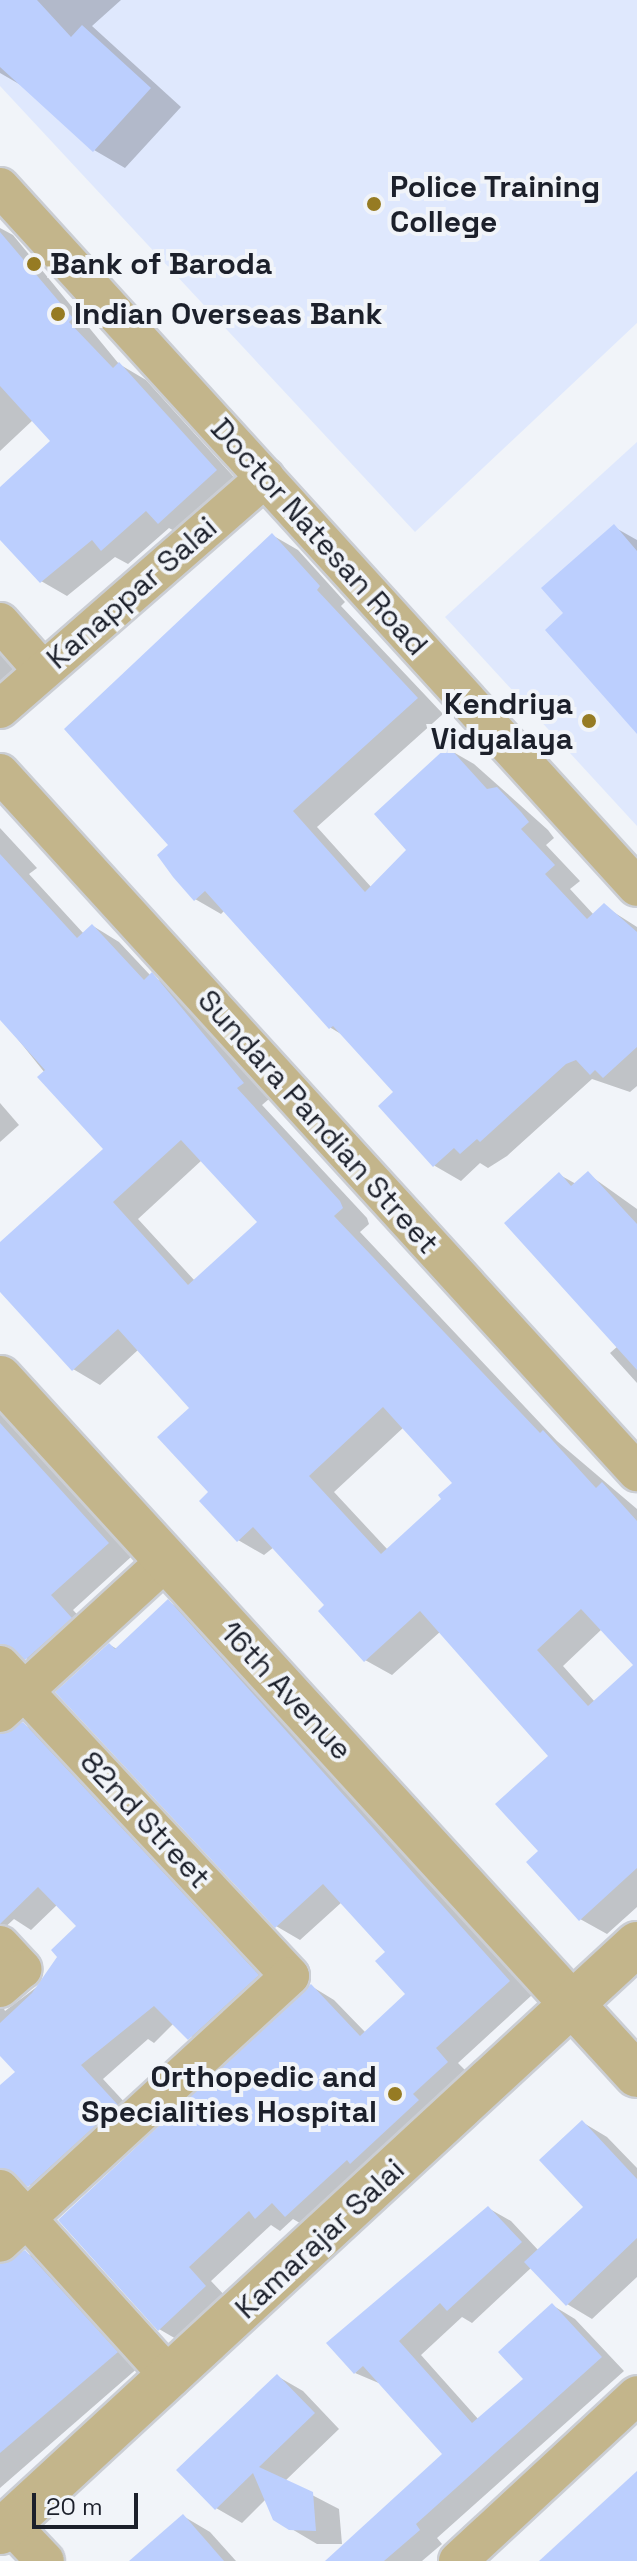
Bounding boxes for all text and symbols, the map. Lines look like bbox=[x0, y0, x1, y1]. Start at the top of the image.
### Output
place label: Police Training College bbox=[390, 169, 601, 240]
marker: Police Training College bbox=[365, 195, 383, 213]
place label: Bank of Baroda bbox=[50, 246, 272, 282]
marker: Bank of Baroda bbox=[25, 255, 43, 273]
place label: Indian Overseas Bank bbox=[74, 296, 382, 332]
marker: Indian Overseas Bank bbox=[49, 305, 67, 323]
street label: Doctor Natesan Road bbox=[203, 411, 435, 663]
street label: Kanappar Salai bbox=[40, 509, 224, 677]
place label: Kendriya Vidyalaya bbox=[431, 686, 573, 756]
marker: Kendriya Vidyalaya bbox=[580, 712, 598, 730]
street label: Sundara Pandian Street bbox=[190, 983, 446, 1261]
street label: 16th Avenue bbox=[213, 1614, 359, 1768]
street label: 82nd Street bbox=[73, 1744, 217, 1896]
place label: Orthopedic and Specialities Hospital bbox=[81, 2059, 377, 2130]
marker: Orthopedic and Specialities Hospital bbox=[384, 2083, 406, 2105]
street label: Kamarajar Salai bbox=[228, 2152, 412, 2326]
scale bar bbox=[36, 2477, 142, 2527]
text: 20 m bbox=[46, 2491, 103, 2522]

